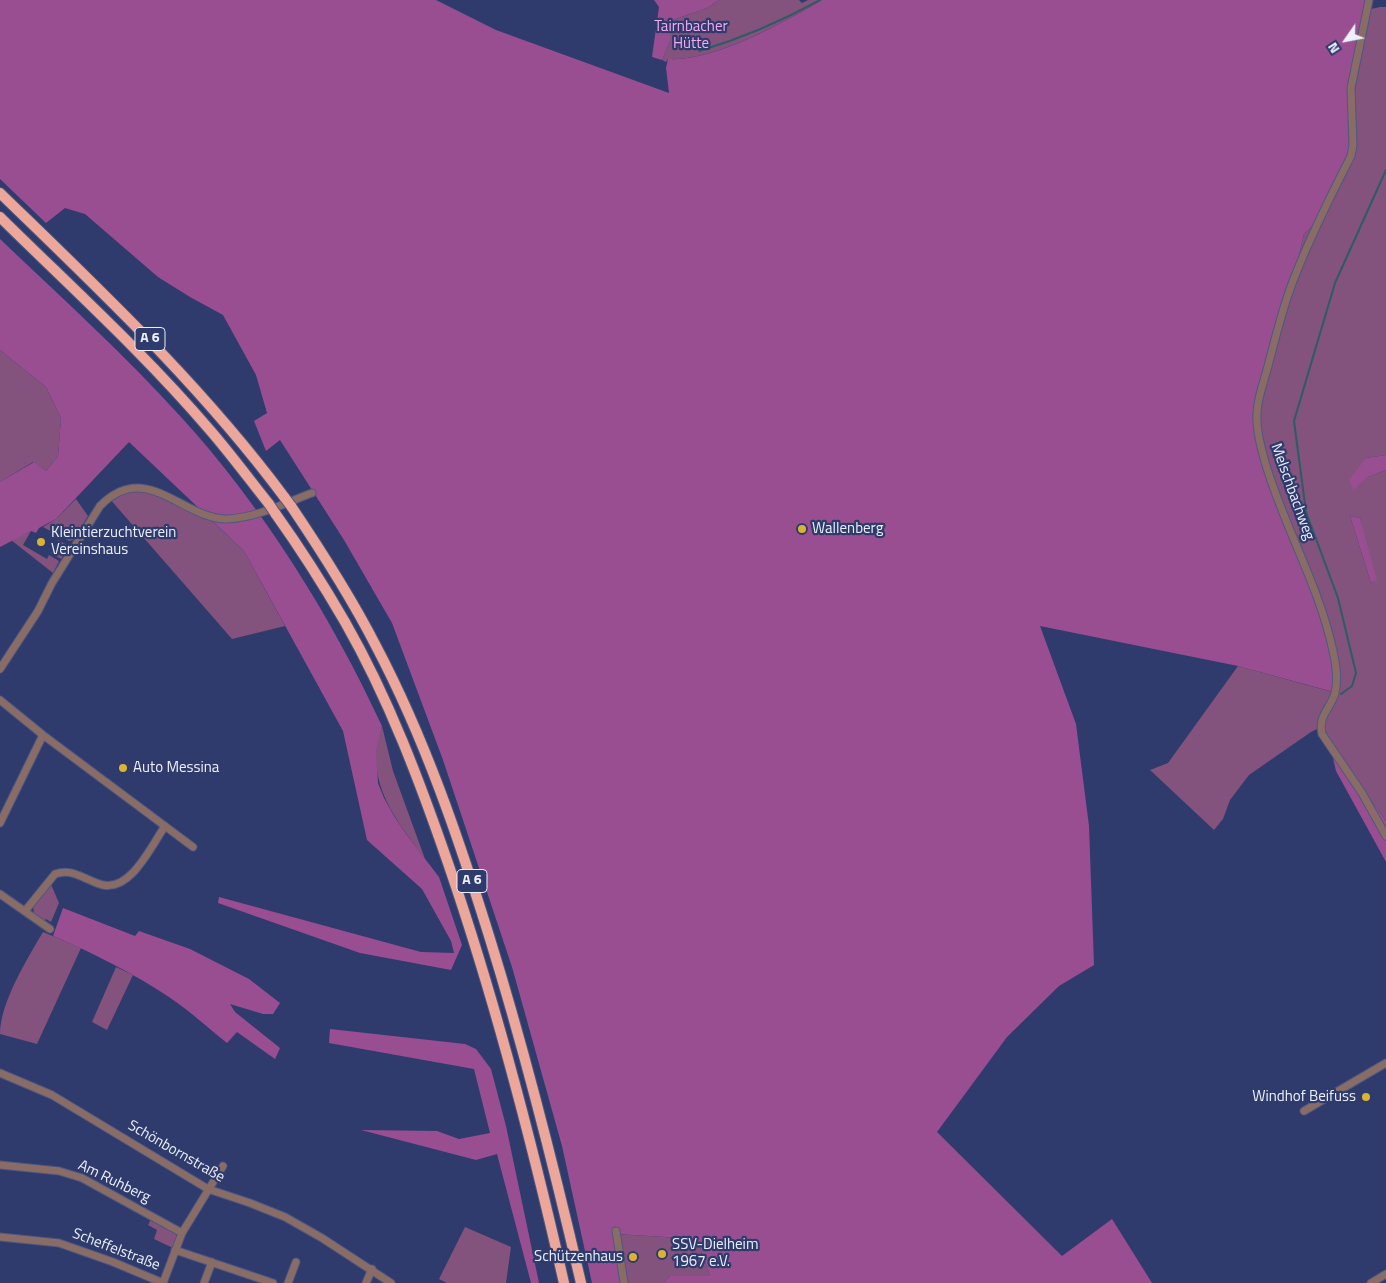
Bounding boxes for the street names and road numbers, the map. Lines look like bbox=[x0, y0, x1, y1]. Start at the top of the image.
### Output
road number: A 6 bbox=[135, 328, 165, 350]
street label: Melschbachweg bbox=[1266, 441, 1318, 543]
road number: A 6 bbox=[457, 869, 487, 892]
street label: Schönbornstraße bbox=[124, 1117, 228, 1187]
street label: Am Ruhberg bbox=[75, 1157, 153, 1207]
street label: Scheffelstraße bbox=[70, 1225, 162, 1275]

